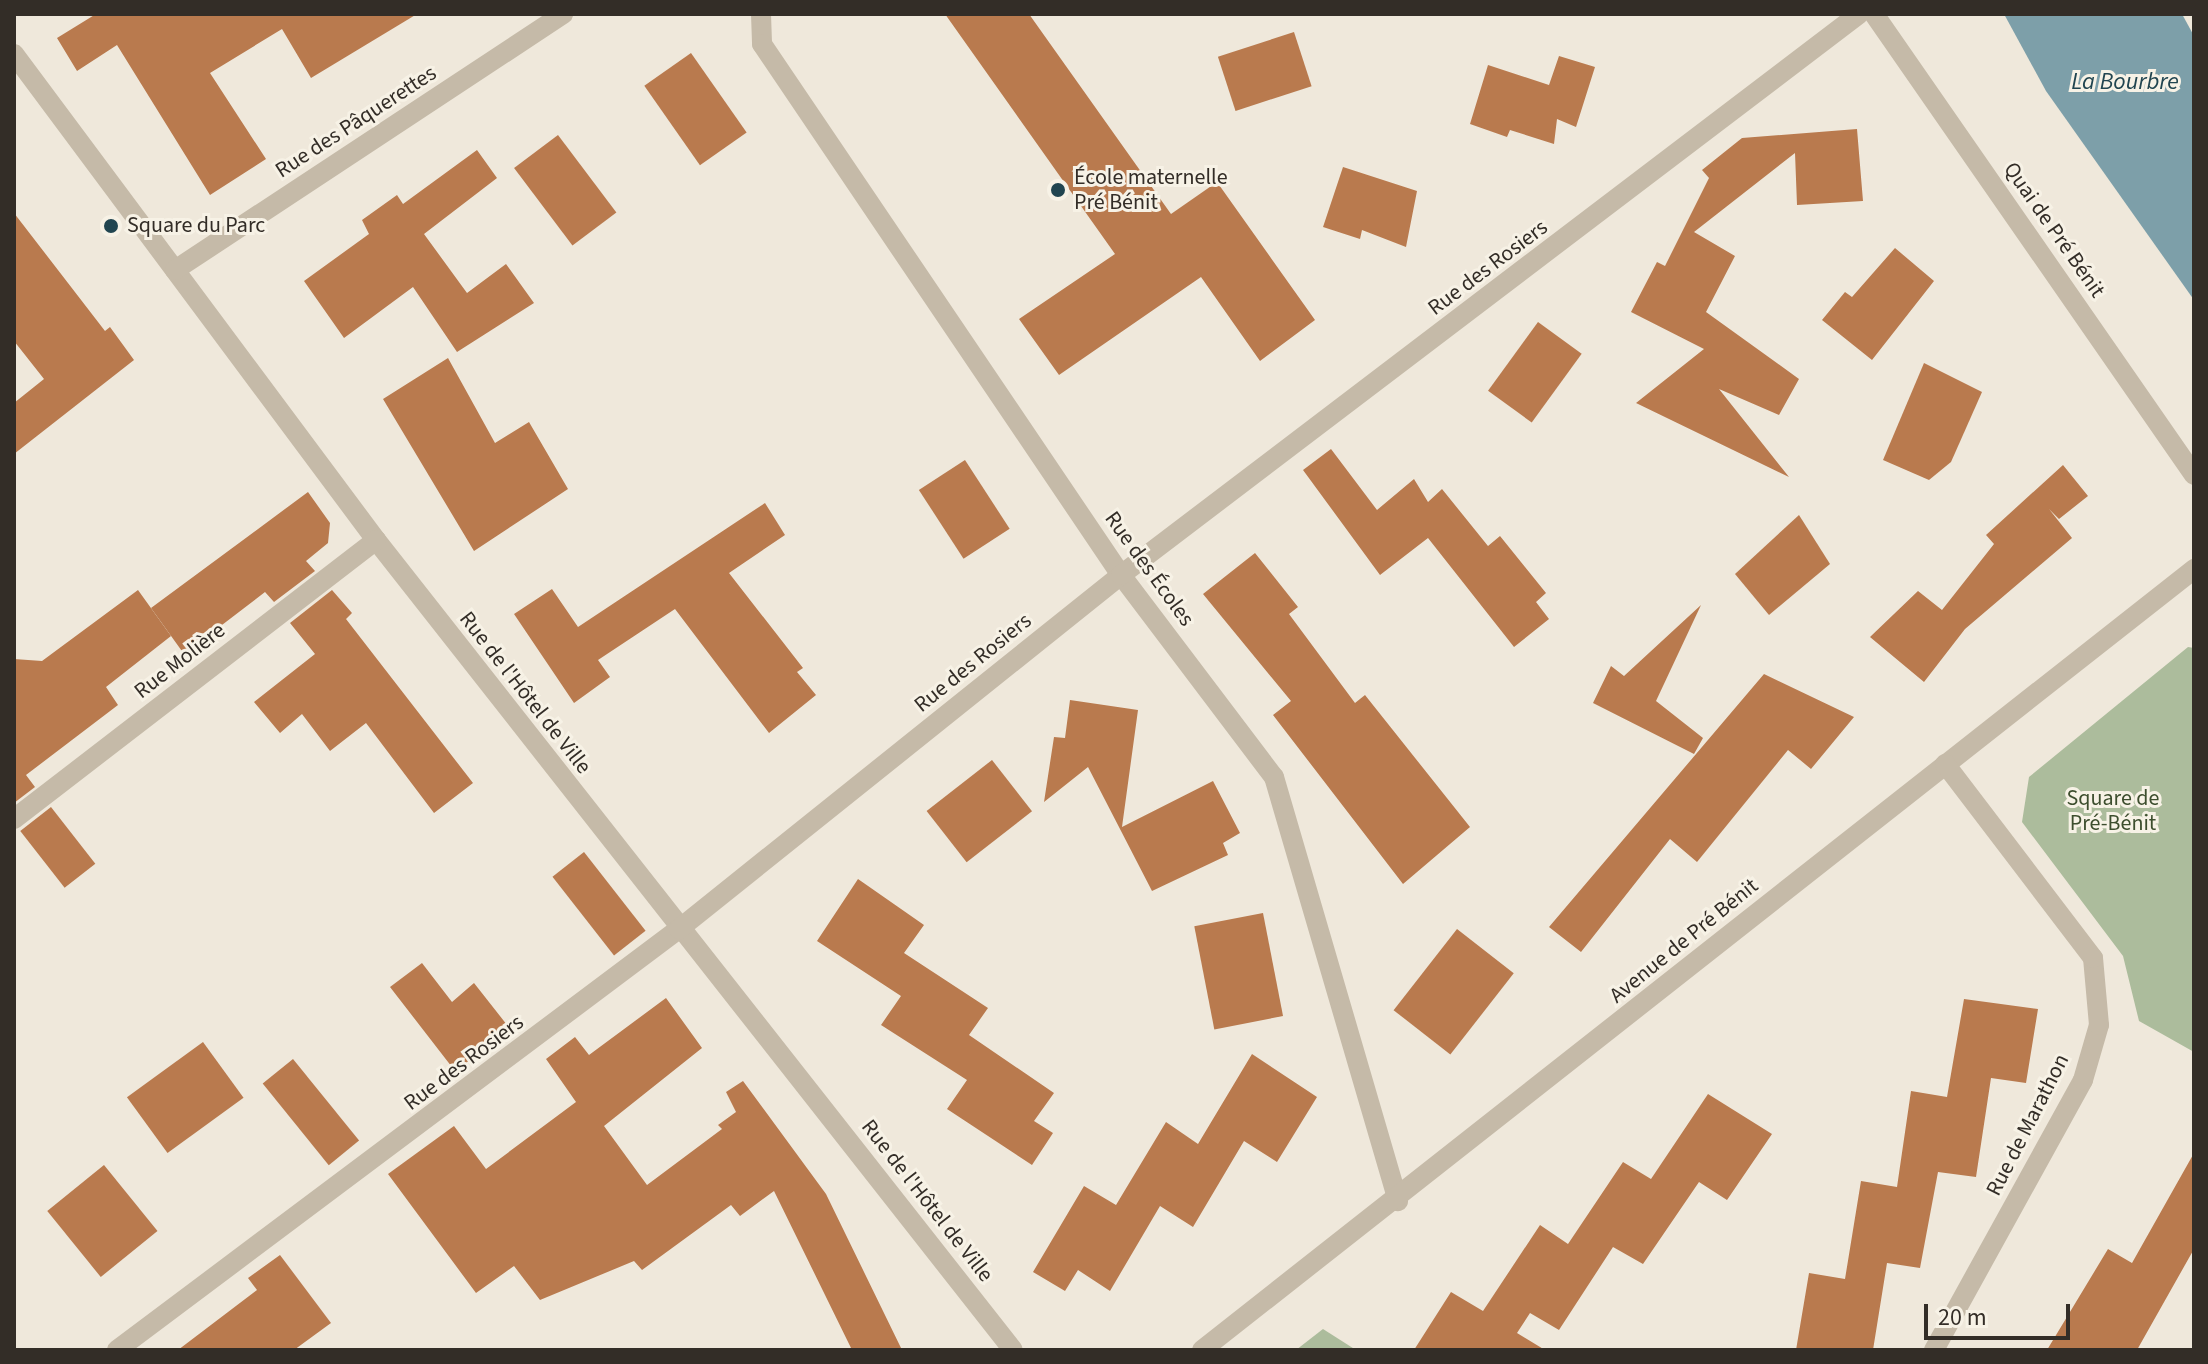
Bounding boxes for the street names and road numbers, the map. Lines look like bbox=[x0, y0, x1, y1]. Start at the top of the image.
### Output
street label: Rue des Pâquerettes bbox=[271, 60, 441, 184]
street label: Quai de Pré Bénit bbox=[1998, 157, 2110, 303]
street label: Rue des Rosiers bbox=[1423, 214, 1553, 322]
street label: Rue des Écoles bbox=[1099, 507, 1199, 631]
street label: Rue de l'Hôtel de Ville bbox=[453, 607, 597, 779]
street label: Rue des Rosiers bbox=[909, 608, 1037, 718]
street label: Rue Molière bbox=[129, 617, 231, 705]
street label: Avenue de Pré Bénit bbox=[1604, 873, 1764, 1009]
street label: Rue des Rosiers bbox=[399, 1009, 529, 1117]
street label: Rue de Marathon bbox=[1981, 1050, 2075, 1200]
street label: Rue de l'Hôtel de Ville bbox=[855, 1115, 999, 1287]

